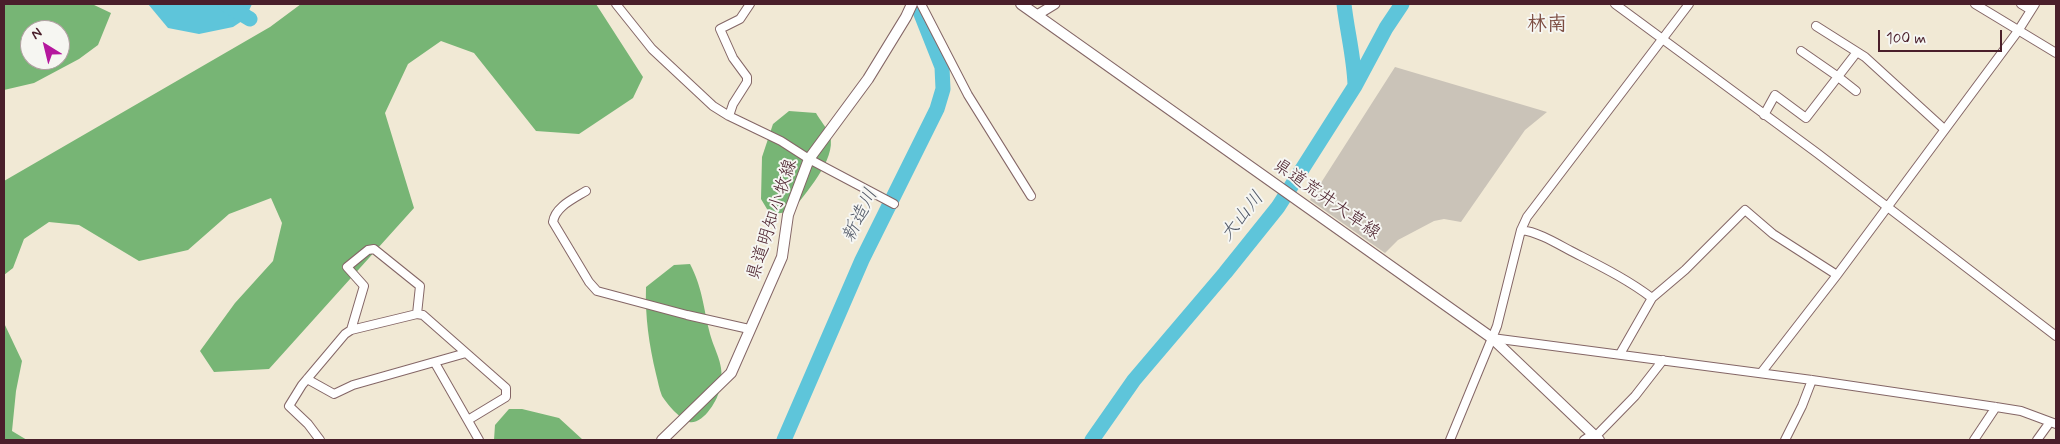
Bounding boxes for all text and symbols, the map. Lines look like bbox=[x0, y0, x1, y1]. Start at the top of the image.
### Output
district label: 林南 bbox=[1527, 14, 1567, 38]
north arrow bbox=[20, 20, 70, 70]
scale bar bbox=[1880, 20, 2004, 52]
text: N bbox=[28, 24, 46, 44]
text: 100 m bbox=[1886, 29, 1926, 49]
street label: 県道荒井大草線 bbox=[1268, 155, 1384, 245]
street label: 県道明知小牧線 bbox=[743, 157, 803, 283]
water label: 新造川 bbox=[838, 185, 884, 247]
water label: 大山川 bbox=[1216, 188, 1270, 246]

